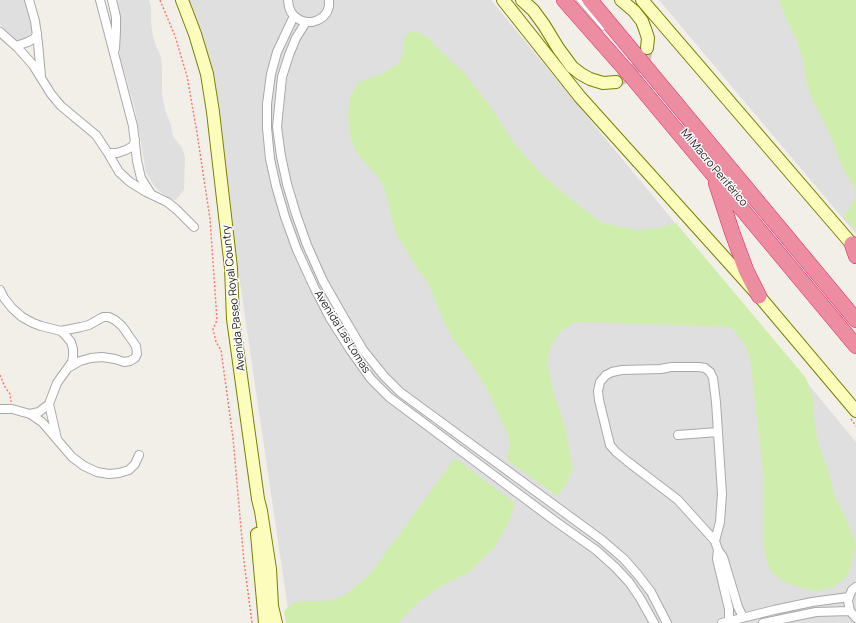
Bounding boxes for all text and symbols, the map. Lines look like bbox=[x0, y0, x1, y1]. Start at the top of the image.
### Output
street label: Mi Macro Periférico bbox=[678, 127, 750, 209]
street label: Avenida Paseo Royal Country bbox=[220, 224, 248, 372]
street label: Avenida Las Lomas bbox=[311, 288, 373, 376]

